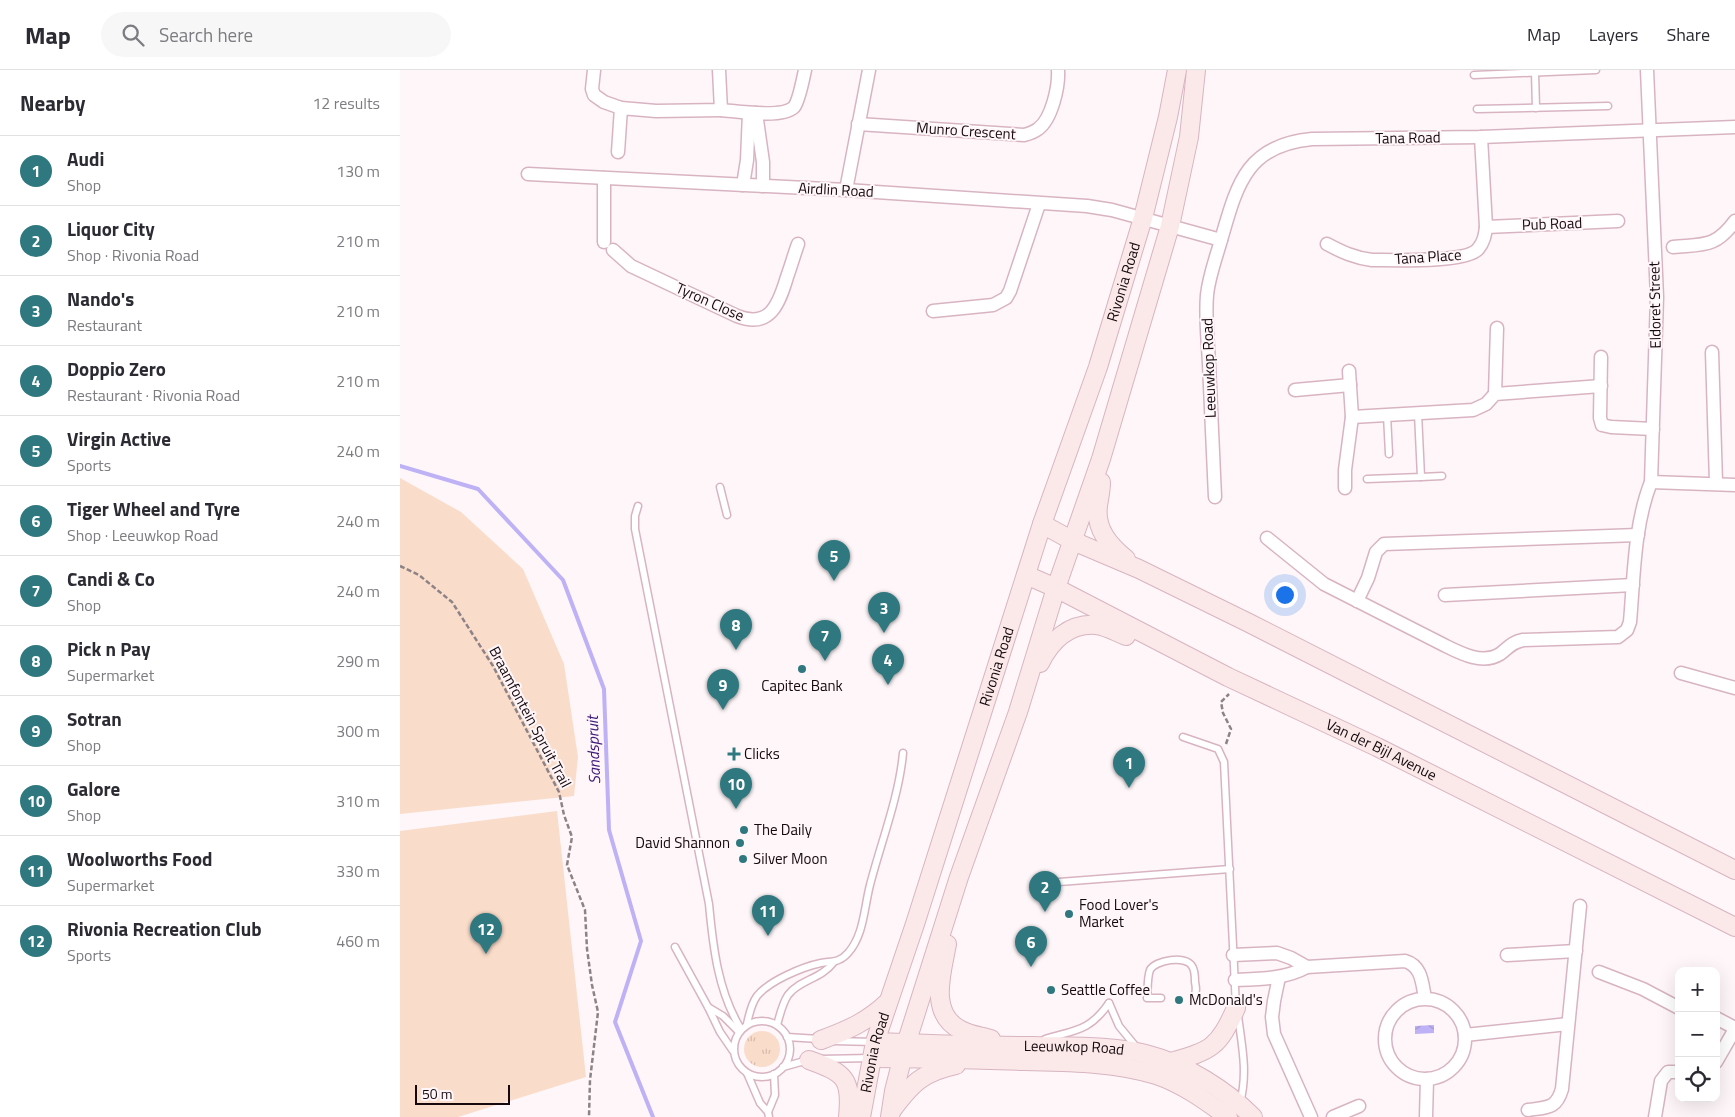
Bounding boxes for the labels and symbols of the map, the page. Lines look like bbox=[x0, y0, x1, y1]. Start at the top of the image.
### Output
street label: Munro Crescent bbox=[915, 116, 1017, 146]
street label: Tana Road bbox=[1375, 125, 1441, 150]
street label: Airdlin Road bbox=[798, 176, 874, 203]
street label: Pub Road bbox=[1521, 211, 1583, 236]
street label: Rivonia Road bbox=[1100, 239, 1146, 325]
street label: Tana Place bbox=[1394, 243, 1462, 270]
street label: Eldoret Street bbox=[1642, 260, 1667, 349]
street label: Tyron Close bbox=[672, 276, 748, 327]
street label: Leeuwkop Road bbox=[1195, 318, 1222, 419]
pin: 5 bbox=[818, 540, 850, 581]
your location bbox=[1272, 582, 1298, 608]
pin: 3 bbox=[868, 592, 900, 633]
pin: 8 bbox=[720, 609, 752, 650]
pin: 7 bbox=[809, 620, 841, 661]
street label: Rivonia Road bbox=[973, 624, 1020, 709]
street label: Braamfontein Spruit Trail bbox=[483, 642, 578, 792]
pin: 4 bbox=[872, 644, 904, 685]
marker: Capitec Bank bbox=[796, 663, 808, 675]
pin: 9 bbox=[707, 669, 739, 710]
place label: Capitec Bank bbox=[761, 674, 843, 697]
street label: Van der Bijl Avenue bbox=[1322, 713, 1441, 786]
water label: Sandspruit bbox=[580, 714, 606, 785]
place label: Clicks bbox=[744, 742, 780, 765]
pin: 1 bbox=[1113, 747, 1145, 788]
marker: Clicks bbox=[728, 748, 740, 760]
pin: 10 bbox=[720, 768, 752, 809]
place label: The Daily bbox=[754, 818, 812, 841]
marker: The Daily bbox=[738, 824, 750, 836]
place label: David Shannon bbox=[635, 831, 730, 854]
marker: David Shannon bbox=[734, 837, 746, 849]
place label: Silver Moon bbox=[753, 847, 827, 870]
marker: Silver Moon bbox=[737, 853, 749, 865]
pin: 2 bbox=[1029, 871, 1061, 912]
place label: Food Lover's Market bbox=[1079, 893, 1158, 933]
pin: 11 bbox=[752, 895, 784, 936]
marker: Food Lover's Market bbox=[1063, 908, 1075, 920]
pin: 12 bbox=[470, 913, 502, 954]
pin: 6 bbox=[1015, 926, 1047, 967]
place label: Seattle Coffee bbox=[1061, 978, 1150, 1001]
marker: Seattle Coffee bbox=[1045, 984, 1057, 996]
place label: McDonald's bbox=[1189, 988, 1263, 1011]
marker: McDonald's bbox=[1173, 994, 1185, 1006]
street label: Rivonia Road bbox=[854, 1009, 895, 1095]
street label: Leeuwkop Road bbox=[1024, 1034, 1125, 1061]
scale bar bbox=[415, 1082, 510, 1105]

